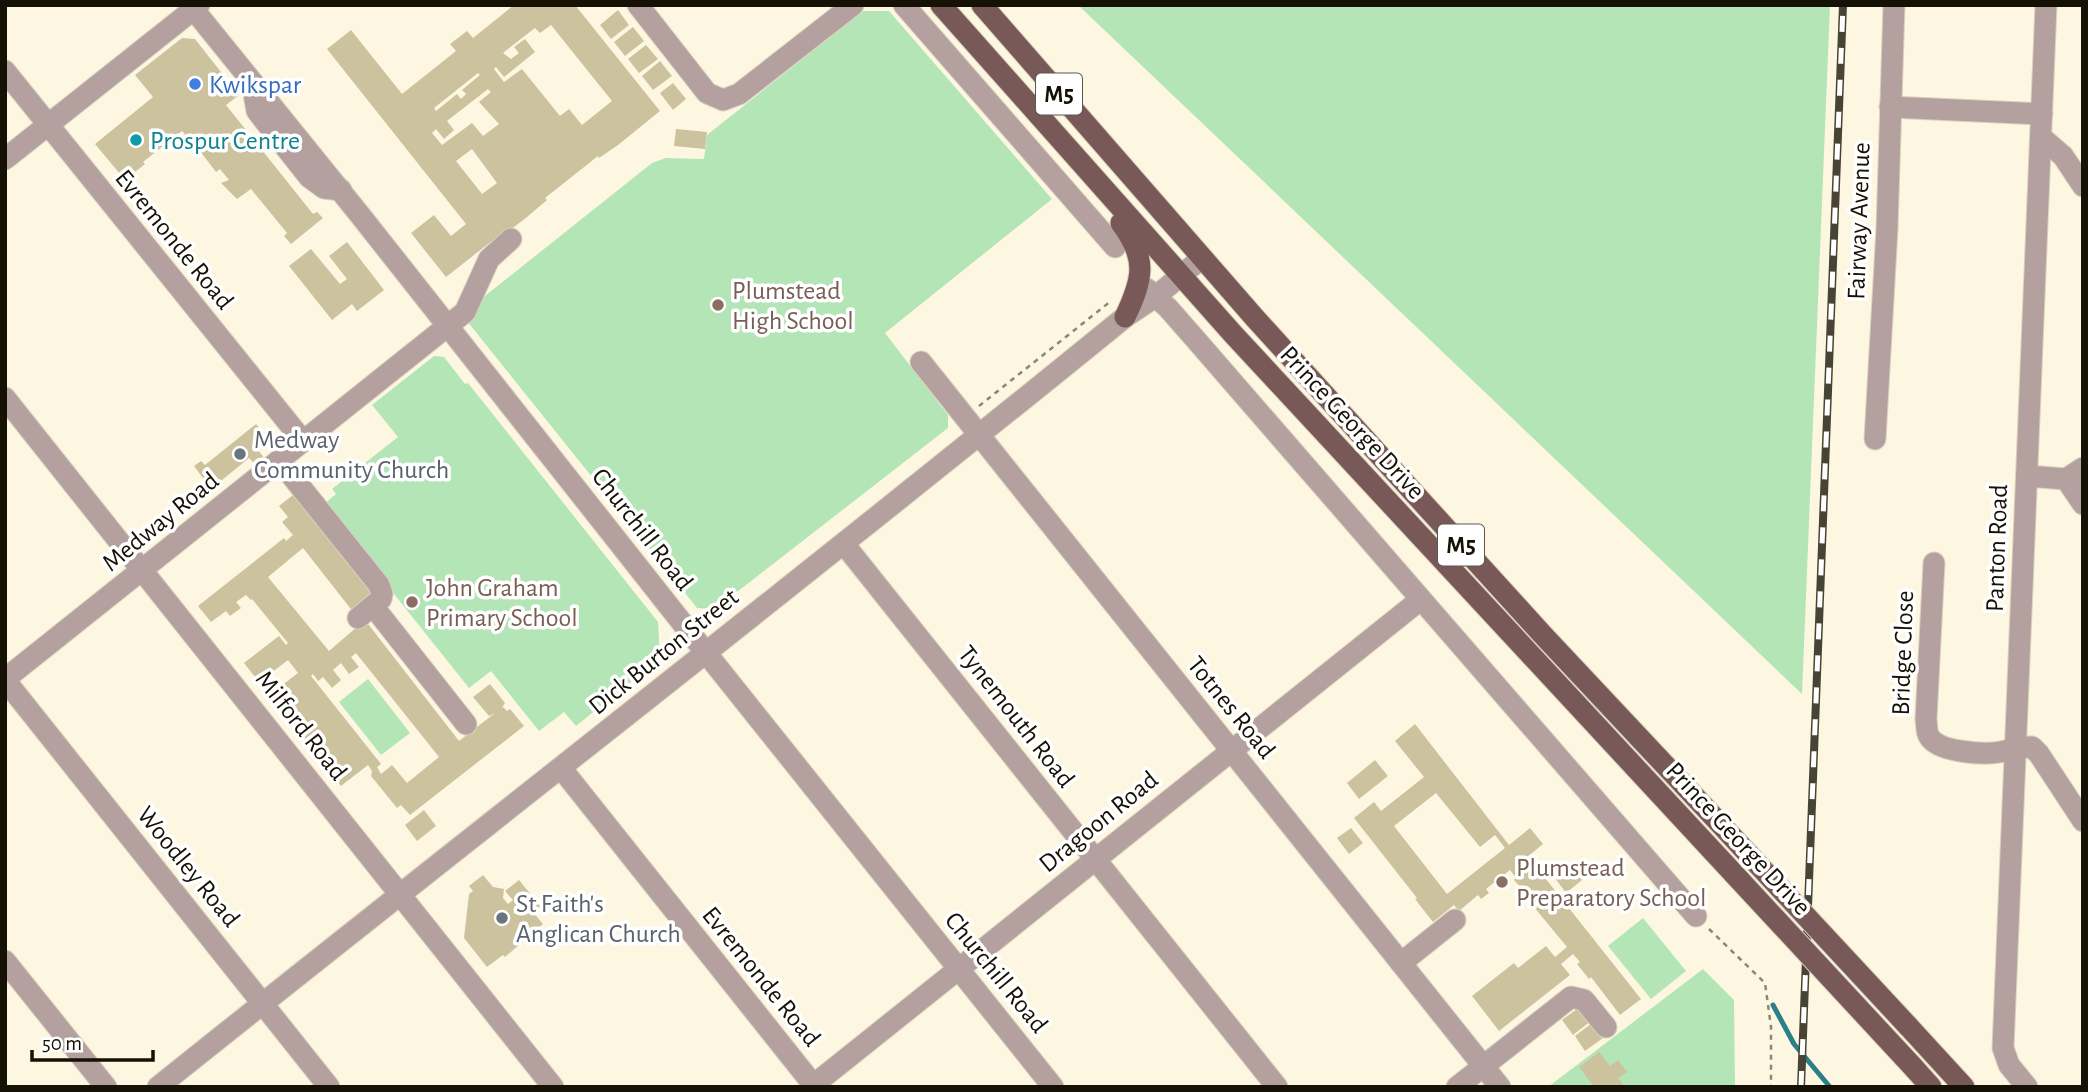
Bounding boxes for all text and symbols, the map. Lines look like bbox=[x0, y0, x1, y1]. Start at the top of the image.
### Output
place label: Kwikspar bbox=[209, 72, 302, 98]
road number: M5 bbox=[1036, 74, 1082, 114]
marker: Kwikspar bbox=[187, 76, 203, 92]
place label: Prospur Centre bbox=[150, 128, 300, 154]
marker: Prospur Centre bbox=[128, 132, 144, 148]
street label: Fairway Avenue bbox=[1843, 142, 1875, 300]
street label: Evremonde Road bbox=[110, 165, 238, 314]
place label: Plumstead High School bbox=[732, 278, 854, 334]
marker: Plumstead High School bbox=[710, 297, 726, 313]
street label: Prince George Drive bbox=[1275, 341, 1429, 504]
place label: Medway Community Church bbox=[254, 427, 449, 483]
marker: Medway Community Church bbox=[232, 446, 248, 462]
street label: Churchill Road bbox=[587, 464, 698, 596]
street label: Medway Road bbox=[98, 467, 224, 576]
street label: Panton Road bbox=[1982, 484, 2012, 612]
road number: M5 bbox=[1438, 524, 1484, 566]
place label: John Graham Primary School bbox=[426, 575, 578, 631]
street label: Dick Burton Street bbox=[584, 584, 743, 720]
street label: Bridge Close bbox=[1888, 590, 1918, 716]
marker: John Graham Primary School bbox=[404, 594, 420, 610]
street label: Tynemouth Road bbox=[953, 641, 1079, 792]
street label: Totnes Road bbox=[1182, 652, 1280, 764]
street label: Milford Road bbox=[251, 666, 352, 785]
street label: Prince George Drive bbox=[1661, 757, 1815, 920]
street label: Dragoon Road bbox=[1034, 766, 1163, 877]
street label: Woodley Road bbox=[132, 801, 244, 932]
place label: Plumstead Preparatory School bbox=[1516, 855, 1706, 911]
marker: Plumstead Preparatory School bbox=[1494, 874, 1510, 890]
place label: St Faith's Anglican Church bbox=[516, 891, 681, 947]
street label: Evremonde Road bbox=[697, 902, 825, 1051]
street label: Churchill Road bbox=[940, 907, 1053, 1038]
marker: St Faith's Anglican Church bbox=[494, 910, 510, 926]
scale bar bbox=[32, 1018, 152, 1062]
text: 50 m bbox=[42, 1033, 82, 1054]

